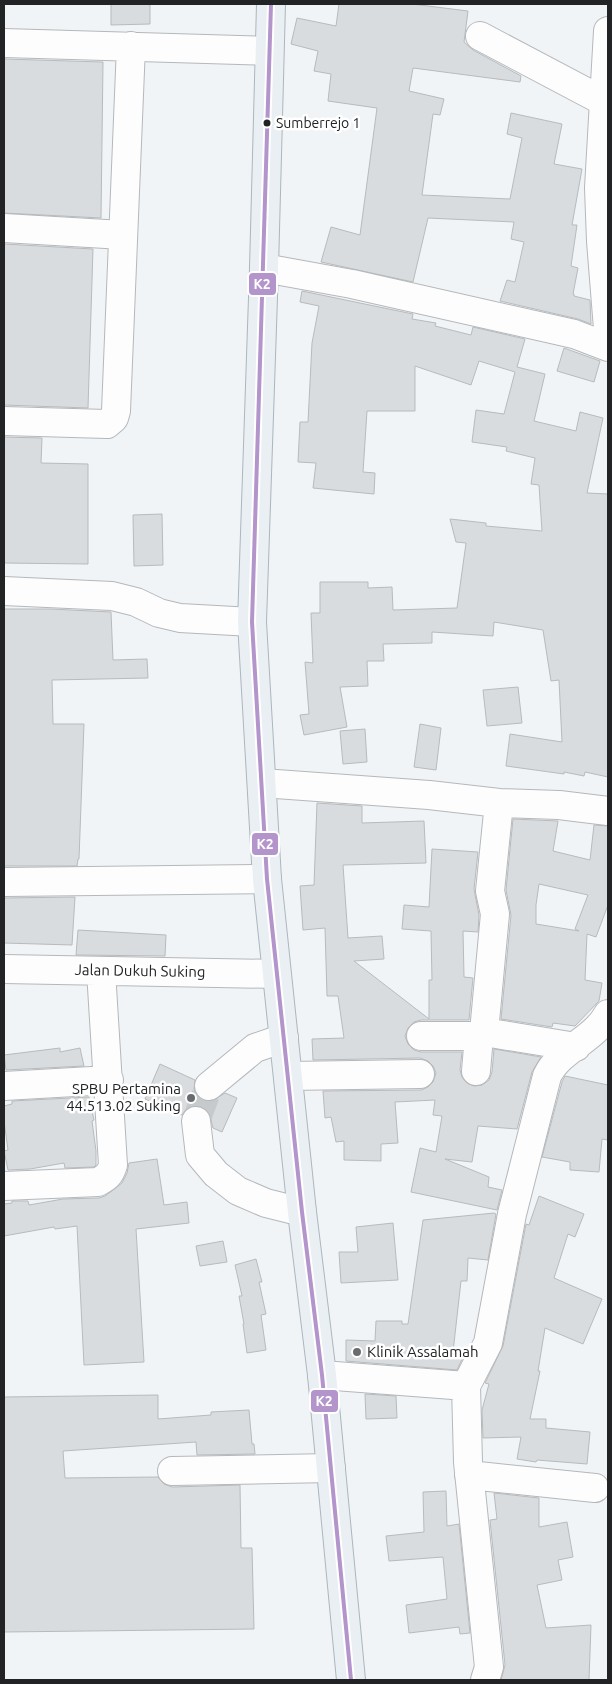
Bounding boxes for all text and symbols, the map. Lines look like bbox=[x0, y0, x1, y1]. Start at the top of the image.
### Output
place label: Sumberrejo 1 bbox=[276, 115, 360, 131]
marker: Sumberrejo 1 bbox=[262, 118, 272, 128]
line badge: K2 bbox=[248, 272, 277, 296]
text: K2 bbox=[253, 276, 271, 292]
line badge: K2 bbox=[251, 832, 279, 856]
text: K2 bbox=[256, 836, 274, 852]
street label: Jalan Dukuh Suking bbox=[74, 961, 206, 980]
place label: SPBU Pertamina 44.513.02 Suking bbox=[66, 1080, 181, 1114]
marker: SPBU Pertamina 44.513.02 Suking bbox=[185, 1092, 197, 1104]
place label: Klinik Assalamah bbox=[367, 1343, 479, 1360]
marker: Klinik Assalamah bbox=[351, 1346, 363, 1358]
line badge: K2 bbox=[310, 1389, 339, 1413]
text: K2 bbox=[315, 1393, 333, 1409]

